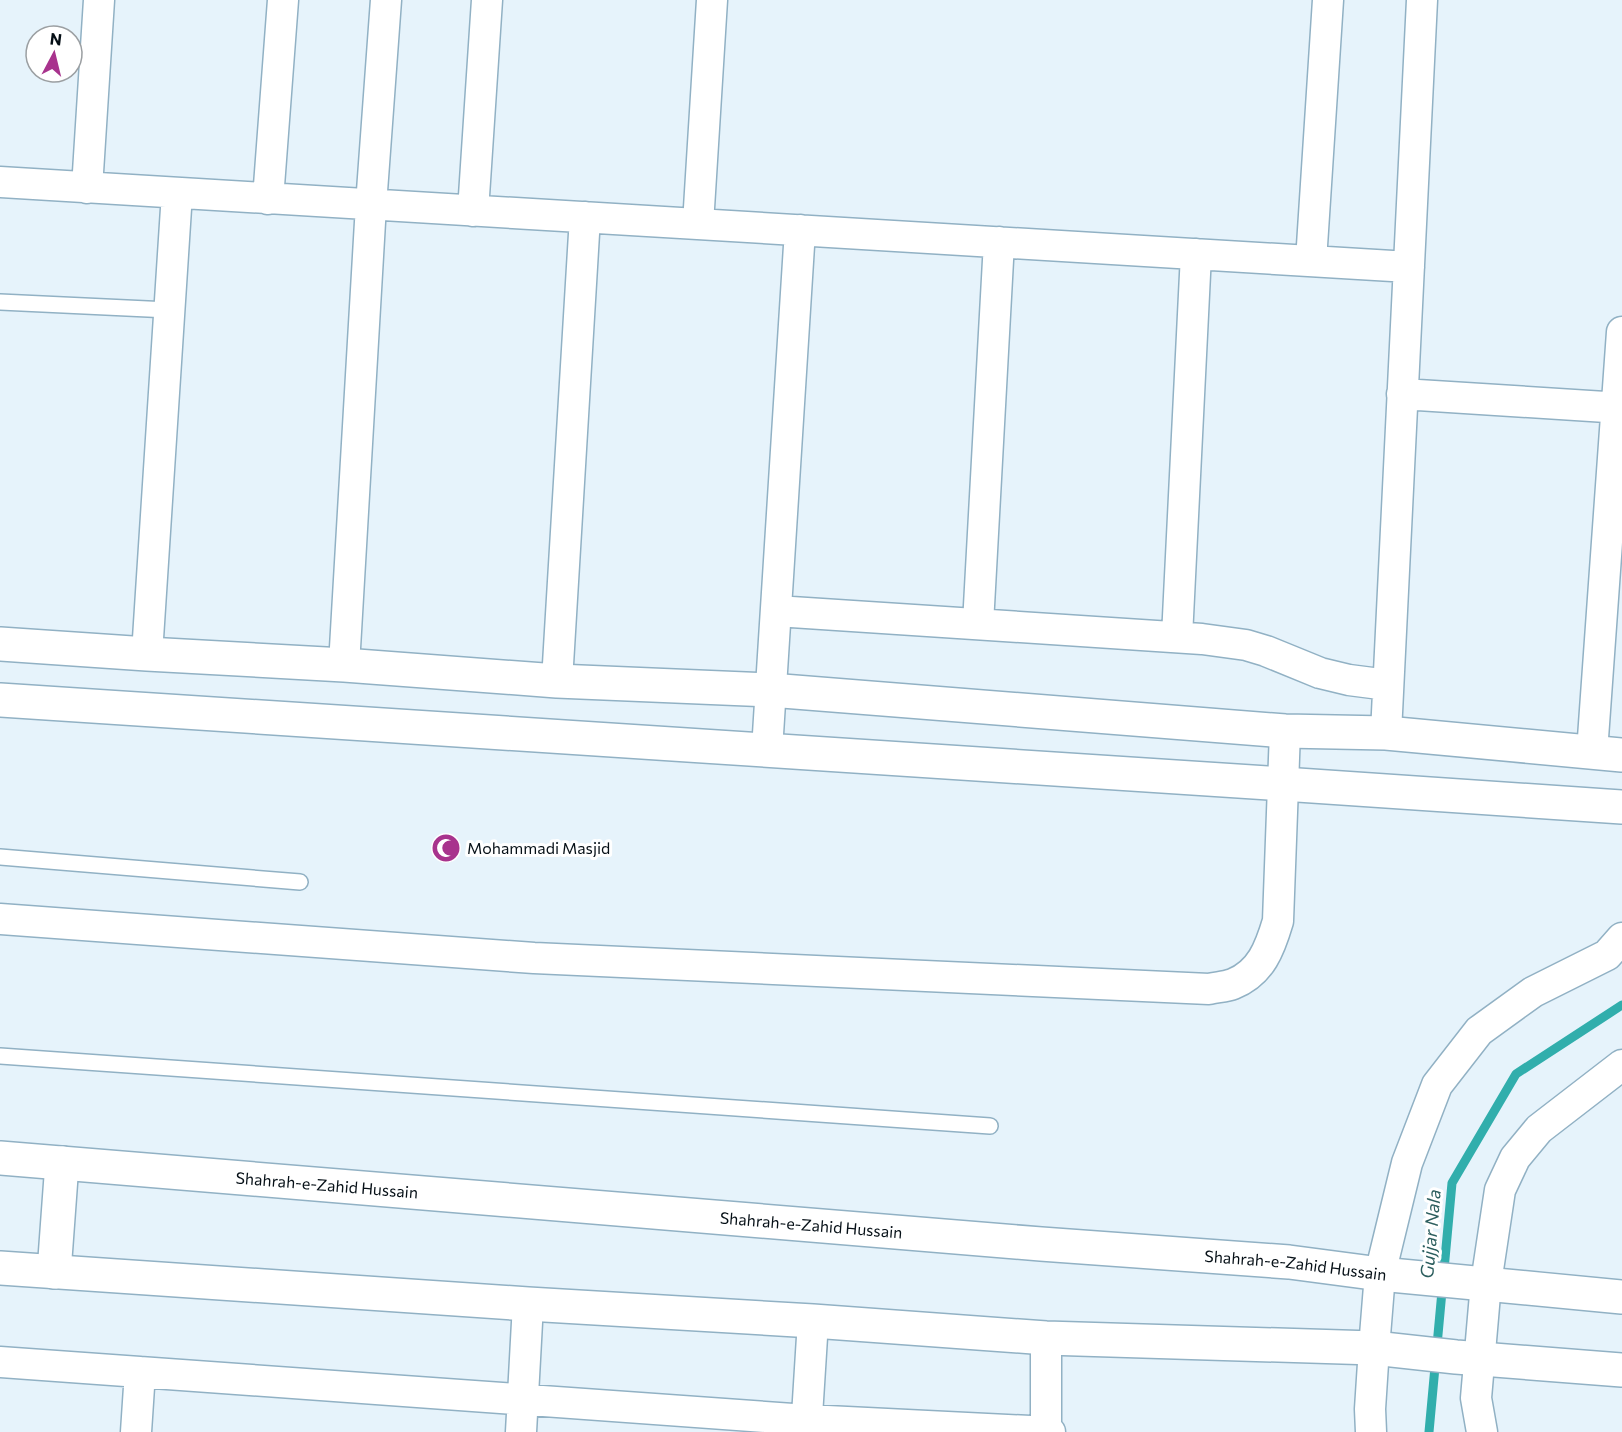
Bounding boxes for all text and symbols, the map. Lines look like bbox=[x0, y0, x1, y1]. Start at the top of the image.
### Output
north arrow bbox=[24, 24, 84, 84]
text: N bbox=[49, 28, 63, 49]
mosque icon: Mohammadi Masjid bbox=[430, 832, 462, 864]
place label: Mohammadi Masjid bbox=[467, 838, 610, 857]
street label: Shahrah-e-Zahid Hussain bbox=[235, 1168, 419, 1202]
water label: Gujjar Nala bbox=[1415, 1188, 1445, 1279]
street label: Shahrah-e-Zahid Hussain bbox=[719, 1208, 903, 1242]
street label: Shahrah-e-Zahid Hussain bbox=[1204, 1246, 1387, 1284]

